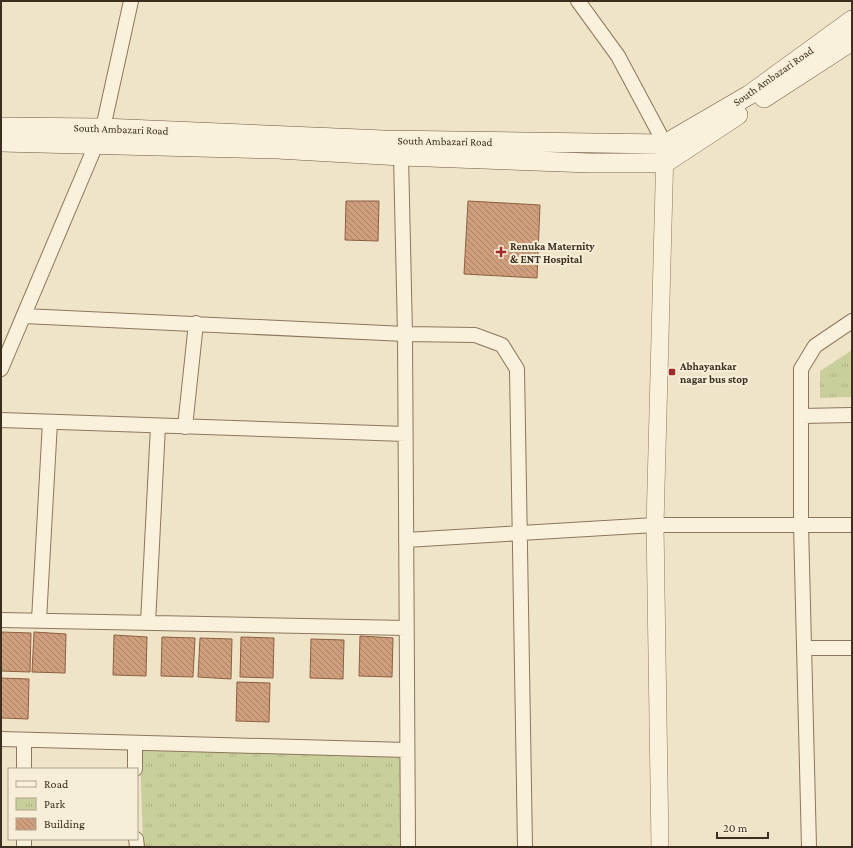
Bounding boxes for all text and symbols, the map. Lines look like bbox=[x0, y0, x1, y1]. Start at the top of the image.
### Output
street label: South Ambazari Road bbox=[731, 44, 815, 108]
street label: South Ambazari Road bbox=[73, 121, 169, 137]
street label: South Ambazari Road bbox=[398, 134, 493, 148]
place label: Renuka Maternity & ENT Hospital bbox=[510, 240, 595, 265]
marker: Renuka Maternity & ENT Hospital bbox=[495, 246, 507, 258]
place label: Abhayankar nagar bus stop bbox=[679, 360, 748, 385]
marker: Abhayankar nagar bus stop bbox=[667, 367, 677, 377]
legend bbox=[8, 768, 138, 840]
text: Road bbox=[44, 777, 69, 791]
text: Park bbox=[44, 797, 66, 811]
scale bar bbox=[717, 814, 768, 840]
text: Building bbox=[44, 817, 85, 831]
text: 20 m bbox=[723, 821, 748, 835]

